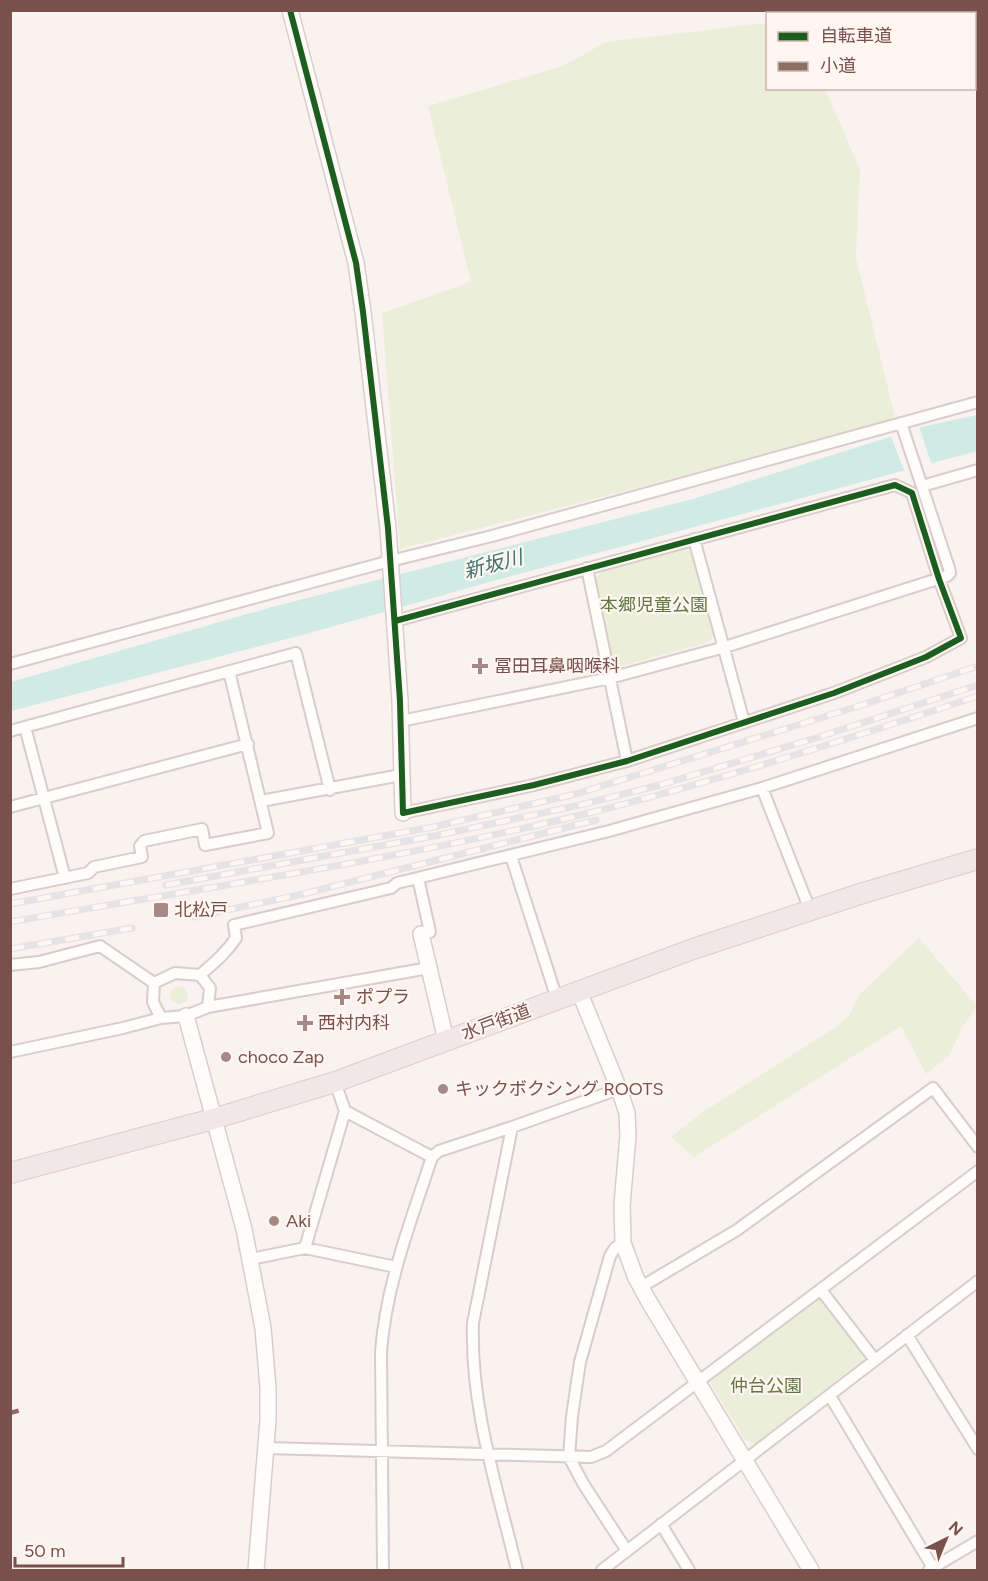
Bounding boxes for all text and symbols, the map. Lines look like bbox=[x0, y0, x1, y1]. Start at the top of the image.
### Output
legend bbox=[766, 12, 976, 90]
text: 自転車道 bbox=[820, 25, 892, 47]
text: 小道 bbox=[820, 55, 856, 77]
water label: 新坂川 bbox=[461, 544, 527, 583]
park label: 本郷児童公園 bbox=[600, 594, 708, 616]
place label: 冨田耳鼻咽喉科 bbox=[494, 655, 620, 677]
marker: 冨田耳鼻咽喉科 bbox=[471, 657, 489, 675]
place label: 北松戸 bbox=[174, 899, 228, 921]
marker: 北松戸 bbox=[152, 901, 170, 919]
place label: ポプラ bbox=[356, 986, 410, 1008]
marker: ポプラ bbox=[333, 988, 351, 1006]
street label: 水戸街道 bbox=[458, 999, 534, 1045]
place label: 西村内科 bbox=[318, 1012, 390, 1034]
marker: 西村内科 bbox=[296, 1014, 314, 1032]
place label: choco Zap bbox=[238, 1046, 324, 1068]
marker: choco Zap bbox=[219, 1050, 233, 1064]
place label: キックボクシング ROOTS bbox=[455, 1078, 663, 1100]
marker: キックボクシング ROOTS bbox=[436, 1082, 450, 1096]
place label: Aki bbox=[286, 1210, 311, 1232]
marker: Aki bbox=[267, 1214, 281, 1228]
park label: 仲台公園 bbox=[730, 1375, 802, 1397]
north arrow bbox=[916, 1509, 976, 1569]
text: N bbox=[945, 1517, 967, 1540]
scale bar bbox=[15, 1530, 123, 1568]
text: 50 m bbox=[24, 1540, 66, 1562]

